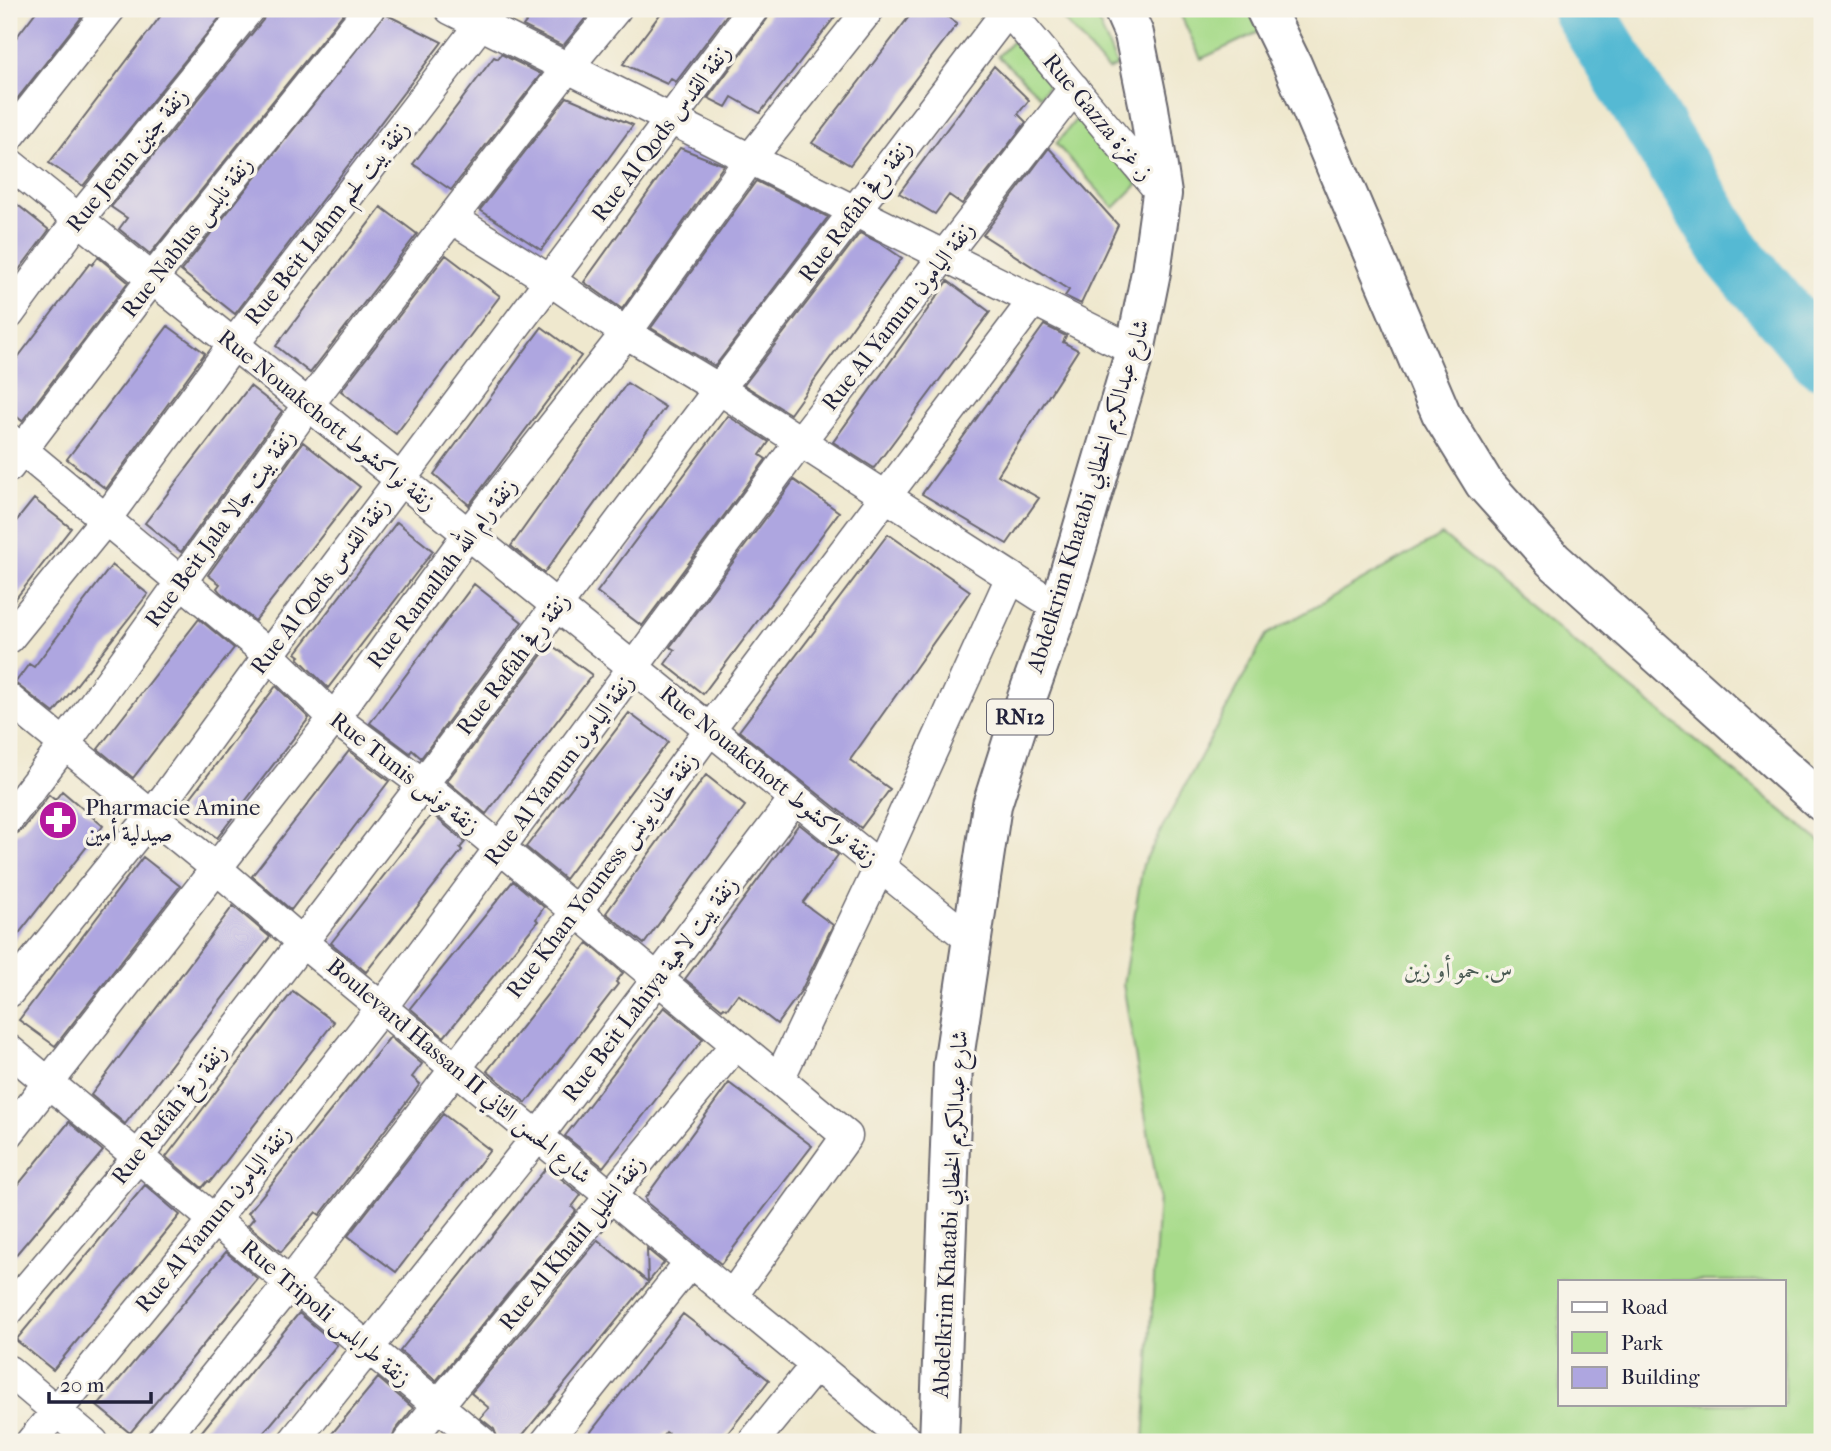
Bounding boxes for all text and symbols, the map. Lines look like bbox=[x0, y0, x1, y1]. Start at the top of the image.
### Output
street label: Rue Al Qods زنقة القدس bbox=[586, 39, 736, 227]
street label: Rue Gazza ز. غزة bbox=[1036, 48, 1159, 187]
street label: Rue Jenin زنقة جنين bbox=[61, 83, 193, 237]
street label: Rue Beit Lahm زنقة بيت لحم bbox=[239, 115, 421, 335]
street label: Rue Rafah زنقة رفح bbox=[793, 135, 922, 291]
street label: Rue Nablus زنقة نابلس bbox=[116, 151, 260, 324]
street label: Rue Al Yamun زنقة اليامون bbox=[816, 216, 981, 416]
street label: Abdelkrim Khatabi شارع عبدالكريم الخطابي bbox=[1021, 316, 1160, 679]
street label: Rue Nouakchott زنقة نواكشوط bbox=[212, 324, 441, 517]
street label: Rue Beit Jala زنقة بيت جالا bbox=[139, 424, 301, 632]
street label: Rue Ramallah زنقة رام الله bbox=[358, 469, 527, 677]
street label: Rue Al Qods زنقة القدس bbox=[245, 492, 395, 680]
street label: Rue Rafah زنقة رفح bbox=[451, 588, 580, 744]
street label: Rue Al Yamun زنقة اليامون bbox=[478, 669, 640, 871]
street label: Rue Nouakchott زنقة نواكشوط bbox=[654, 680, 883, 873]
road number: RN12 bbox=[987, 700, 1053, 734]
street label: Rue Tunis زنقة تونس bbox=[324, 706, 485, 841]
street label: Rue Khan Youness زنقة خان يونس bbox=[501, 747, 705, 1005]
place label: Pharmacie Amine صيدلية أمين bbox=[85, 794, 261, 847]
pharmacy icon: Pharmacie Amine صيدلية أمين bbox=[37, 799, 79, 841]
street label: Rue Beit Lahiya زنقة بيت لاهية bbox=[557, 871, 743, 1107]
street label: Boulevard Hassan II شارع الحسن الثاني bbox=[318, 952, 597, 1194]
park label: س. حمو أو زين bbox=[1404, 954, 1512, 985]
street label: Abdelkrim Khatabi شارع عبدالكريم الخطابي bbox=[927, 1030, 979, 1400]
street label: Rue Rafah زنقة رفح bbox=[106, 1038, 237, 1193]
street label: Rue Al Yamun زنقة اليامون bbox=[129, 1120, 297, 1318]
street label: Rue Al Khalil زنقة الخليل bbox=[493, 1150, 653, 1338]
street label: Rue Tripoli زنقة طرابلس bbox=[234, 1234, 417, 1394]
legend bbox=[1558, 1280, 1786, 1406]
text: Road bbox=[1621, 1295, 1668, 1319]
text: Park bbox=[1621, 1331, 1663, 1355]
scale bar bbox=[49, 1360, 150, 1404]
text: Building bbox=[1621, 1365, 1700, 1389]
text: 20 m bbox=[60, 1373, 105, 1397]

